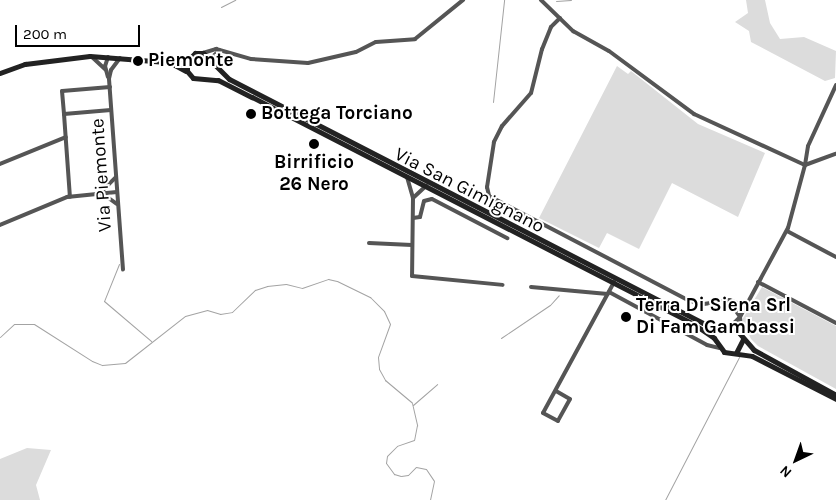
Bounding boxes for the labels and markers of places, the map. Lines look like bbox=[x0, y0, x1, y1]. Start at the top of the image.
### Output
place label: Piemonte bbox=[148, 50, 234, 72]
marker: Piemonte bbox=[132, 55, 144, 67]
place label: Bottega Torciano bbox=[261, 103, 413, 125]
marker: Bottega Torciano bbox=[245, 108, 257, 120]
marker: Birrificio 26 Nero bbox=[308, 138, 320, 150]
place label: Birrificio 26 Nero bbox=[274, 152, 354, 196]
place label: Terra Di Siena Srl Di Fam Gambassi bbox=[636, 295, 795, 339]
marker: Terra Di Siena Srl Di Fam Gambassi bbox=[620, 311, 632, 323]

